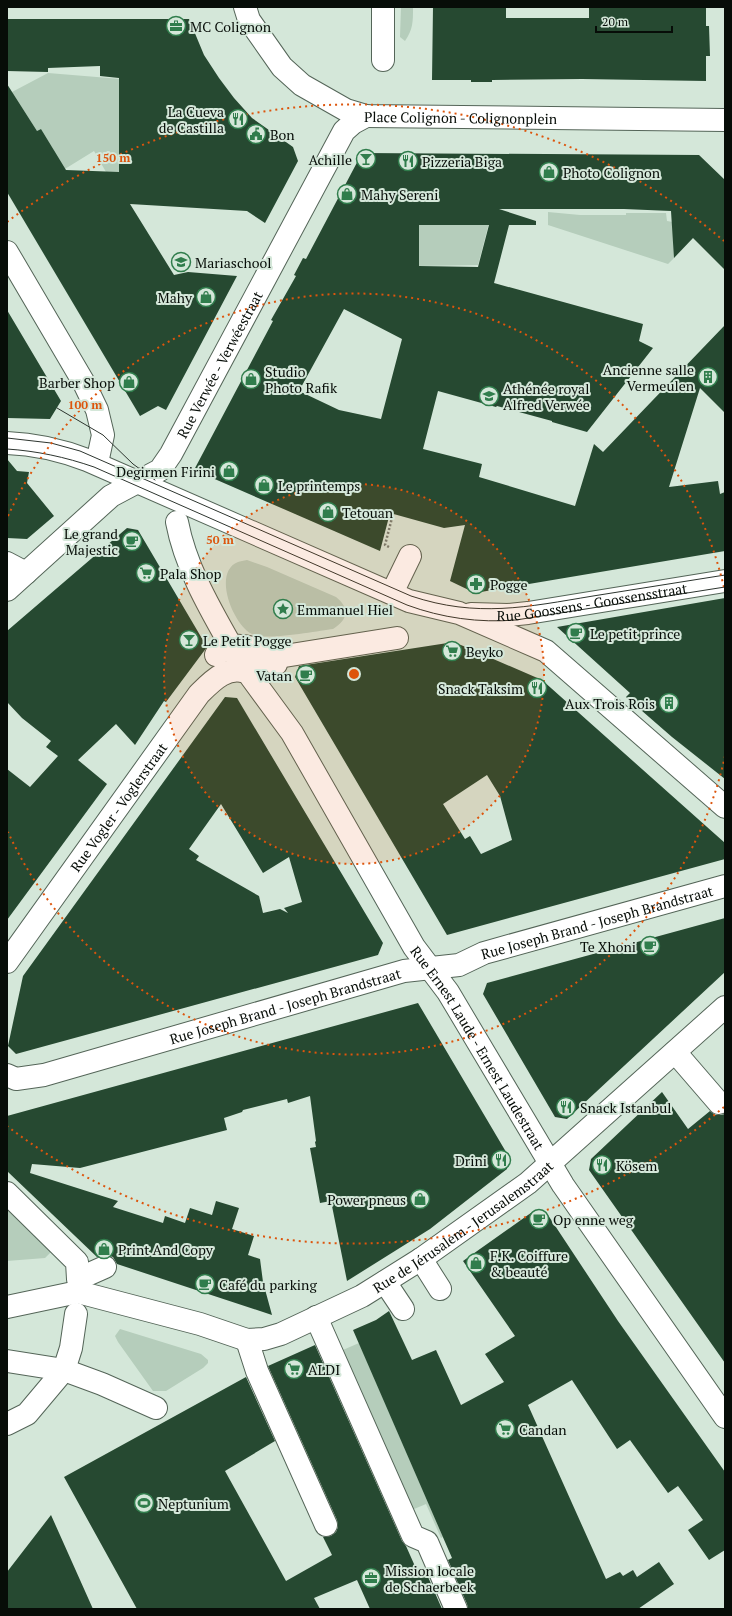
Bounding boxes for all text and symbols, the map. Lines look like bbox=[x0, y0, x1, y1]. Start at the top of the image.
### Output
scale bar bbox=[596, 8, 672, 34]
text: 20 m bbox=[602, 14, 629, 29]
office icon: MC Colignon bbox=[165, 15, 187, 37]
place label: MC Colignon bbox=[190, 17, 272, 36]
place label: La Cueva de Castilla bbox=[159, 102, 224, 137]
street label: Place Colignon - Colignonplein bbox=[364, 106, 558, 128]
restaurant icon: La Cueva de Castilla bbox=[227, 108, 249, 130]
public building icon: Bon bbox=[245, 123, 267, 145]
place label: Bon bbox=[270, 125, 295, 144]
bar icon: Achille bbox=[355, 148, 377, 170]
text: 150 m bbox=[96, 150, 130, 165]
place label: Achille bbox=[309, 150, 352, 169]
restaurant icon: Pizzeria Biga bbox=[397, 150, 419, 172]
place label: Pizzeria Biga bbox=[422, 152, 502, 171]
shop icon: Photo Colignon bbox=[538, 161, 560, 183]
place label: Photo Colignon bbox=[563, 163, 661, 182]
shop icon: Mahy Sereni bbox=[336, 183, 358, 205]
place label: Mahy Sereni bbox=[361, 185, 438, 204]
school or university icon: Mariaschool bbox=[170, 251, 192, 273]
place label: Mariaschool bbox=[195, 253, 271, 272]
shop icon: Mahy bbox=[195, 286, 217, 308]
street label: Rue Verwée - Verwéestraat bbox=[172, 287, 267, 441]
place label: Mahy bbox=[158, 288, 193, 307]
place label: Ancienne salle Vermeulen bbox=[603, 360, 695, 395]
place label: Studio Photo Rafik bbox=[265, 362, 338, 397]
building icon: Ancienne salle Vermeulen bbox=[697, 366, 719, 388]
shop icon: Studio Photo Rafik bbox=[240, 368, 262, 390]
shop icon: Barber Shop bbox=[118, 371, 140, 393]
place label: Barber Shop bbox=[39, 373, 115, 392]
place label: Athénée royal Alfred Verwée bbox=[503, 379, 590, 414]
school or university icon: Athénée royal Alfred Verwée bbox=[478, 385, 500, 407]
text: 100 m bbox=[68, 397, 102, 412]
shop icon: Degirmen Firini bbox=[218, 460, 240, 482]
place label: Degirmen Firini bbox=[116, 462, 215, 481]
shop icon: Le printemps bbox=[253, 474, 275, 496]
place label: Le printemps bbox=[278, 476, 360, 495]
shop icon: Tetouan bbox=[317, 501, 339, 523]
place label: Tetouan bbox=[342, 503, 394, 522]
place label: Le grand Majestic bbox=[64, 524, 118, 559]
cafe icon: Le grand Majestic bbox=[121, 530, 143, 552]
text: 50 m bbox=[206, 532, 234, 547]
supermarket icon: Pala Shop bbox=[135, 562, 157, 584]
place label: Pala Shop bbox=[160, 564, 222, 583]
pharmacy icon: Pogge bbox=[465, 573, 487, 595]
place label: Pogge bbox=[490, 575, 527, 594]
street label: Rue Goossens - Goossensstraat bbox=[496, 578, 689, 625]
place icon: Emmanuel Hiel bbox=[272, 598, 294, 620]
place label: Emmanuel Hiel bbox=[297, 600, 393, 619]
cafe icon: Le petit prince bbox=[565, 622, 587, 644]
place label: Le petit prince bbox=[590, 624, 680, 643]
bar icon: Le Petit Pogge bbox=[178, 629, 200, 651]
place label: Le Petit Pogge bbox=[203, 631, 292, 650]
supermarket icon: Beyko bbox=[441, 640, 463, 662]
place label: Beyko bbox=[466, 642, 504, 661]
cafe icon: Vatan bbox=[295, 664, 317, 686]
place label: Vatan bbox=[256, 666, 293, 685]
centre of rings bbox=[347, 667, 361, 681]
restaurant icon: Snack Taksim bbox=[526, 677, 548, 699]
place label: Snack Taksim bbox=[438, 679, 523, 698]
building icon: Aux Trois Rois bbox=[658, 692, 680, 714]
place label: Aux Trois Rois bbox=[565, 694, 655, 713]
street label: Rue Vogler - Voglerstraat bbox=[66, 738, 171, 875]
street label: Rue Joseph Brand - Joseph Brandstraat bbox=[479, 880, 716, 963]
cafe icon: Te Xhoni bbox=[639, 935, 661, 957]
place label: Te Xhoni bbox=[580, 937, 636, 956]
street label: Rue Ernest Laude - Ernest Laudestraat bbox=[407, 942, 550, 1154]
street label: Rue Joseph Brand - Joseph Brandstraat bbox=[167, 963, 404, 1048]
restaurant icon: Snack Istanbul bbox=[555, 1096, 577, 1118]
place label: Snack Istanbul bbox=[580, 1098, 672, 1117]
restaurant icon: Drini bbox=[490, 1149, 512, 1171]
place label: Drini bbox=[455, 1151, 487, 1170]
restaurant icon: Kösem bbox=[591, 1154, 613, 1176]
street label: Rue de Jérusalem - Jerusalemstraat bbox=[369, 1155, 557, 1297]
place label: Kösem bbox=[616, 1156, 657, 1175]
shop icon: Power pneus bbox=[409, 1188, 431, 1210]
place label: Power pneus bbox=[327, 1190, 406, 1209]
cafe icon: Op enne weg bbox=[528, 1208, 550, 1230]
place label: Op enne weg bbox=[553, 1210, 634, 1229]
shop icon: Print And Copy bbox=[93, 1238, 115, 1260]
place label: Print And Copy bbox=[118, 1240, 214, 1259]
place label: F.K. Coiffure & beauté bbox=[490, 1246, 568, 1281]
shop icon: F.K. Coiffure & beauté bbox=[465, 1252, 487, 1274]
cafe icon: Café du parking bbox=[194, 1273, 216, 1295]
place label: Café du parking bbox=[219, 1275, 317, 1294]
supermarket icon: ALDI bbox=[283, 1358, 305, 1380]
place label: ALDI bbox=[308, 1360, 340, 1379]
supermarket icon: Candan bbox=[494, 1418, 516, 1440]
place label: Candan bbox=[519, 1420, 567, 1439]
sports icon: Neptunium bbox=[133, 1492, 155, 1514]
place label: Neptunium bbox=[158, 1494, 229, 1513]
place label: Mission locale de Schaerbeek bbox=[385, 1561, 475, 1596]
office icon: Mission locale de Schaerbeek bbox=[360, 1567, 382, 1589]

